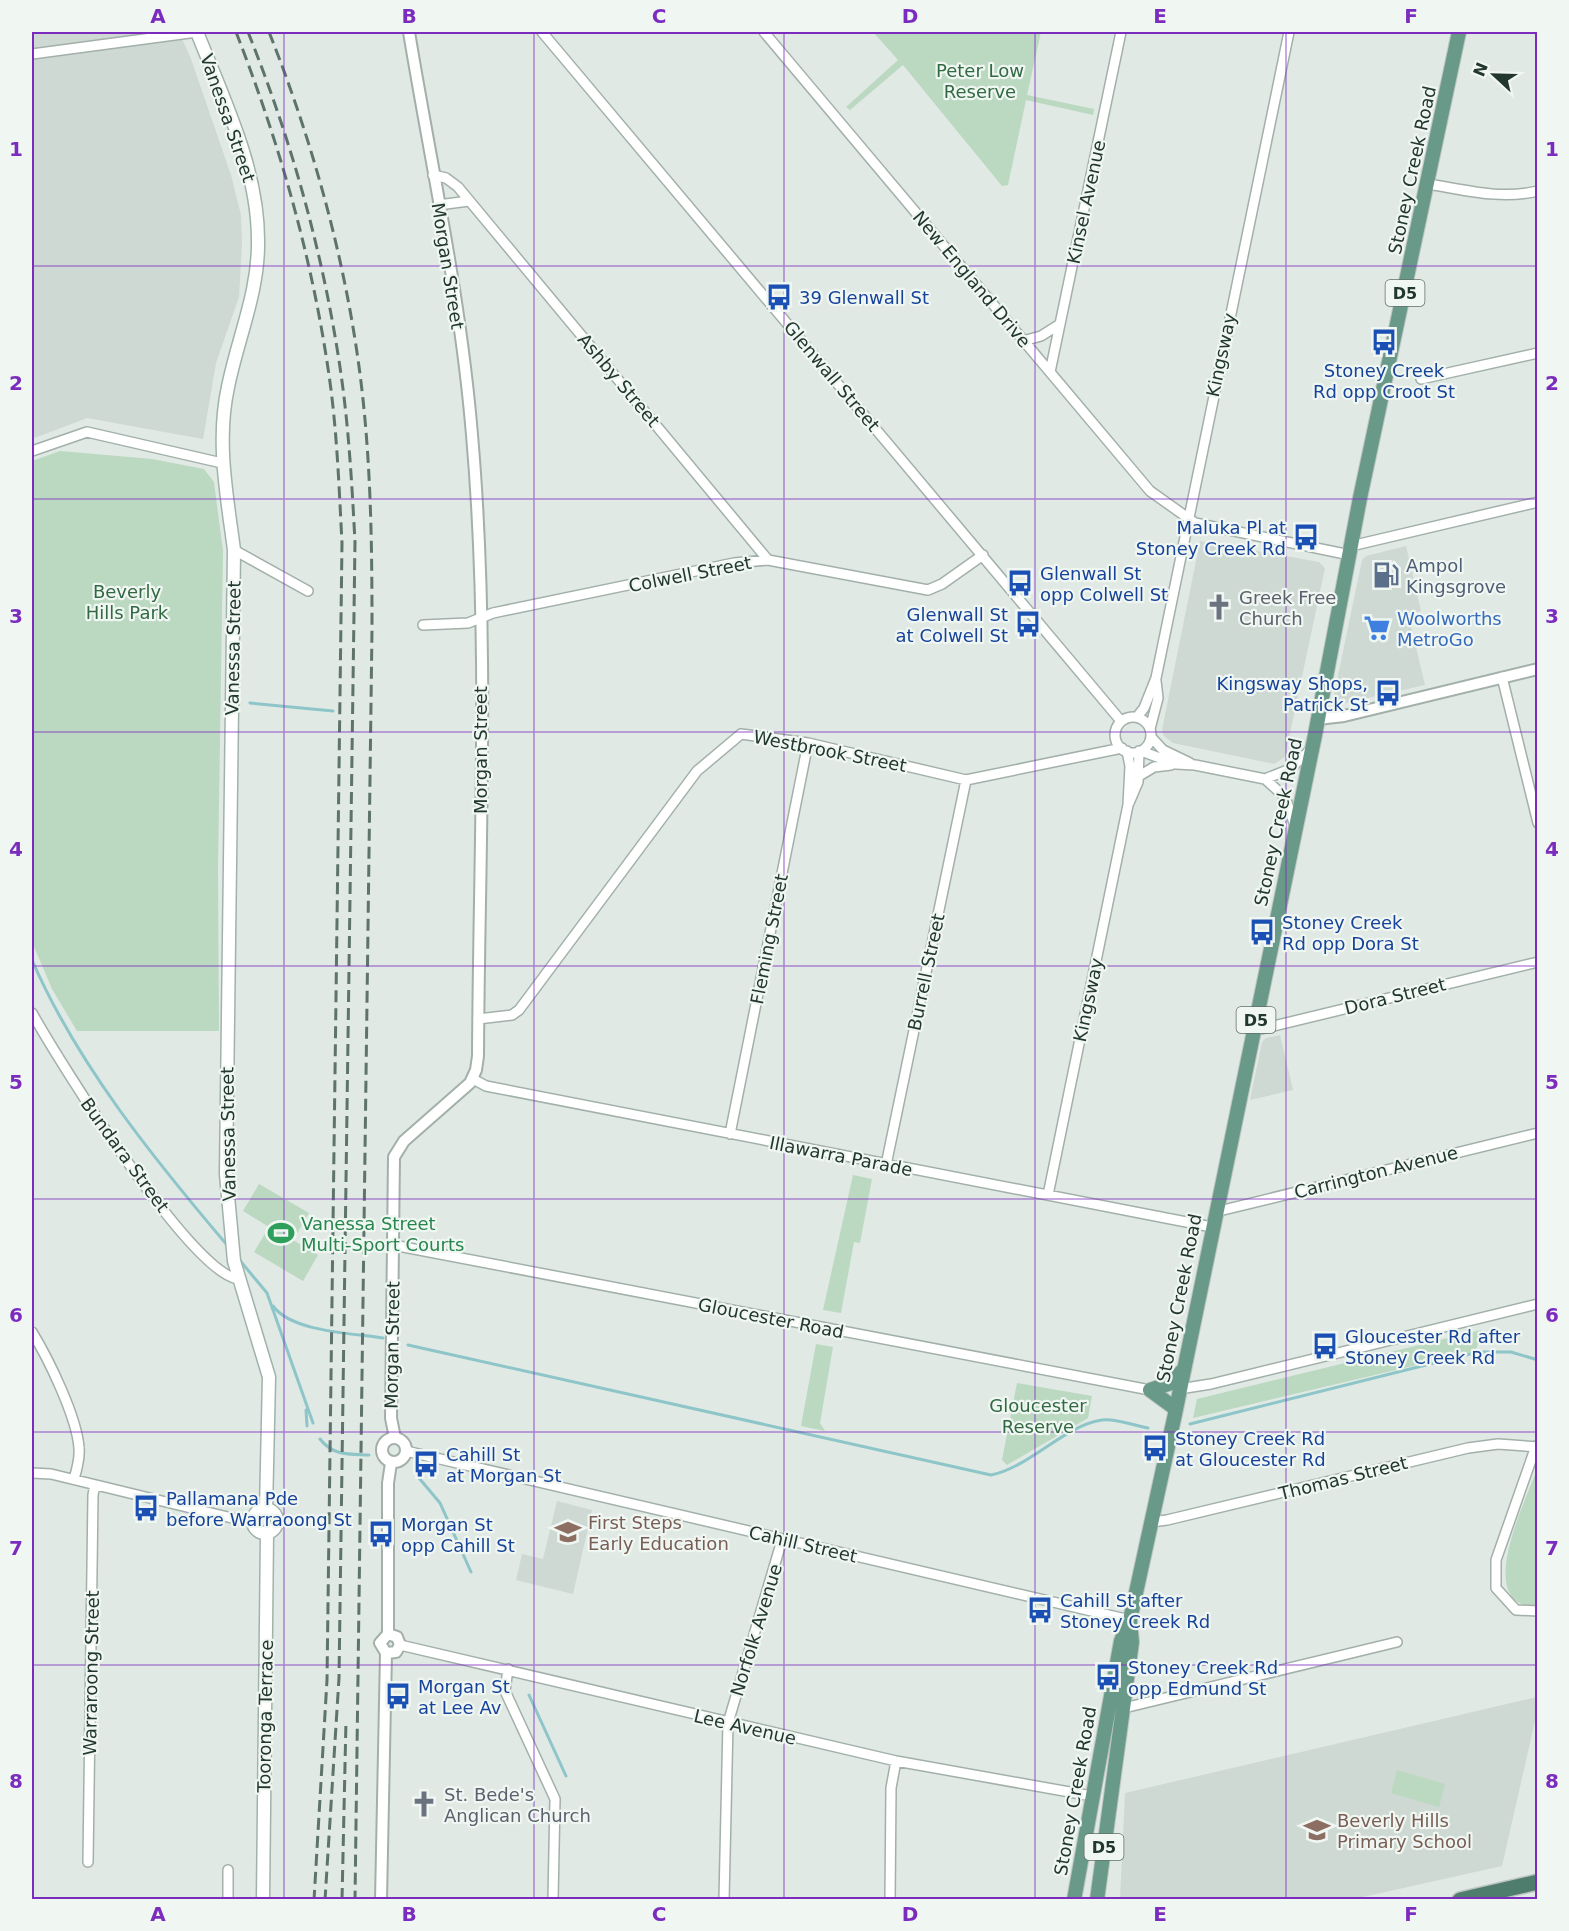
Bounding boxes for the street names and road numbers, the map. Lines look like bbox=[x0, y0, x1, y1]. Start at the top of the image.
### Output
street label: Vanessa Street bbox=[196, 51, 260, 185]
street label: Stoney Creek Road bbox=[1384, 84, 1440, 256]
street label: Kinsel Avenue bbox=[1063, 138, 1109, 266]
street label: Morgan Street bbox=[428, 201, 468, 331]
street label: New England Drive bbox=[909, 206, 1035, 352]
road number: D5 bbox=[1386, 280, 1424, 306]
street label: Kingsway bbox=[1202, 311, 1240, 399]
street label: Glenwall Street bbox=[780, 317, 884, 435]
street label: Ashby Street bbox=[574, 329, 664, 431]
street label: Colwell Street bbox=[627, 552, 753, 596]
street label: Vanessa Street bbox=[221, 581, 245, 715]
street label: Morgan Street bbox=[470, 686, 491, 814]
street label: Westbrook Street bbox=[752, 726, 908, 776]
street label: Stoney Creek Road bbox=[1250, 736, 1306, 908]
street label: Fleming Street bbox=[746, 872, 792, 1006]
street label: Burrell Street bbox=[903, 911, 949, 1033]
street label: Kingsway bbox=[1069, 956, 1107, 1044]
street label: Dora Street bbox=[1342, 973, 1448, 1019]
road number: D5 bbox=[1236, 1007, 1276, 1033]
street label: Vanessa Street bbox=[216, 1067, 240, 1201]
street label: Bundara Street bbox=[76, 1094, 174, 1216]
street label: Illawarra Parade bbox=[768, 1132, 914, 1180]
street label: Carrington Avenue bbox=[1292, 1141, 1460, 1203]
street label: Stoney Creek Road bbox=[1152, 1212, 1206, 1384]
street label: Morgan Street bbox=[380, 1281, 404, 1409]
street label: Gloucester Road bbox=[696, 1294, 846, 1342]
street label: Thomas Street bbox=[1276, 1452, 1409, 1504]
street label: Cahill Street bbox=[747, 1521, 859, 1567]
street label: Norfolk Avenue bbox=[726, 1561, 786, 1699]
street label: Warraroong Street bbox=[79, 1590, 103, 1756]
street label: Tooronga Terrace bbox=[253, 1639, 277, 1794]
street label: Lee Avenue bbox=[692, 1705, 798, 1749]
street label: Stoney Creek Road bbox=[1050, 1705, 1100, 1877]
road number: D5 bbox=[1084, 1834, 1124, 1860]

